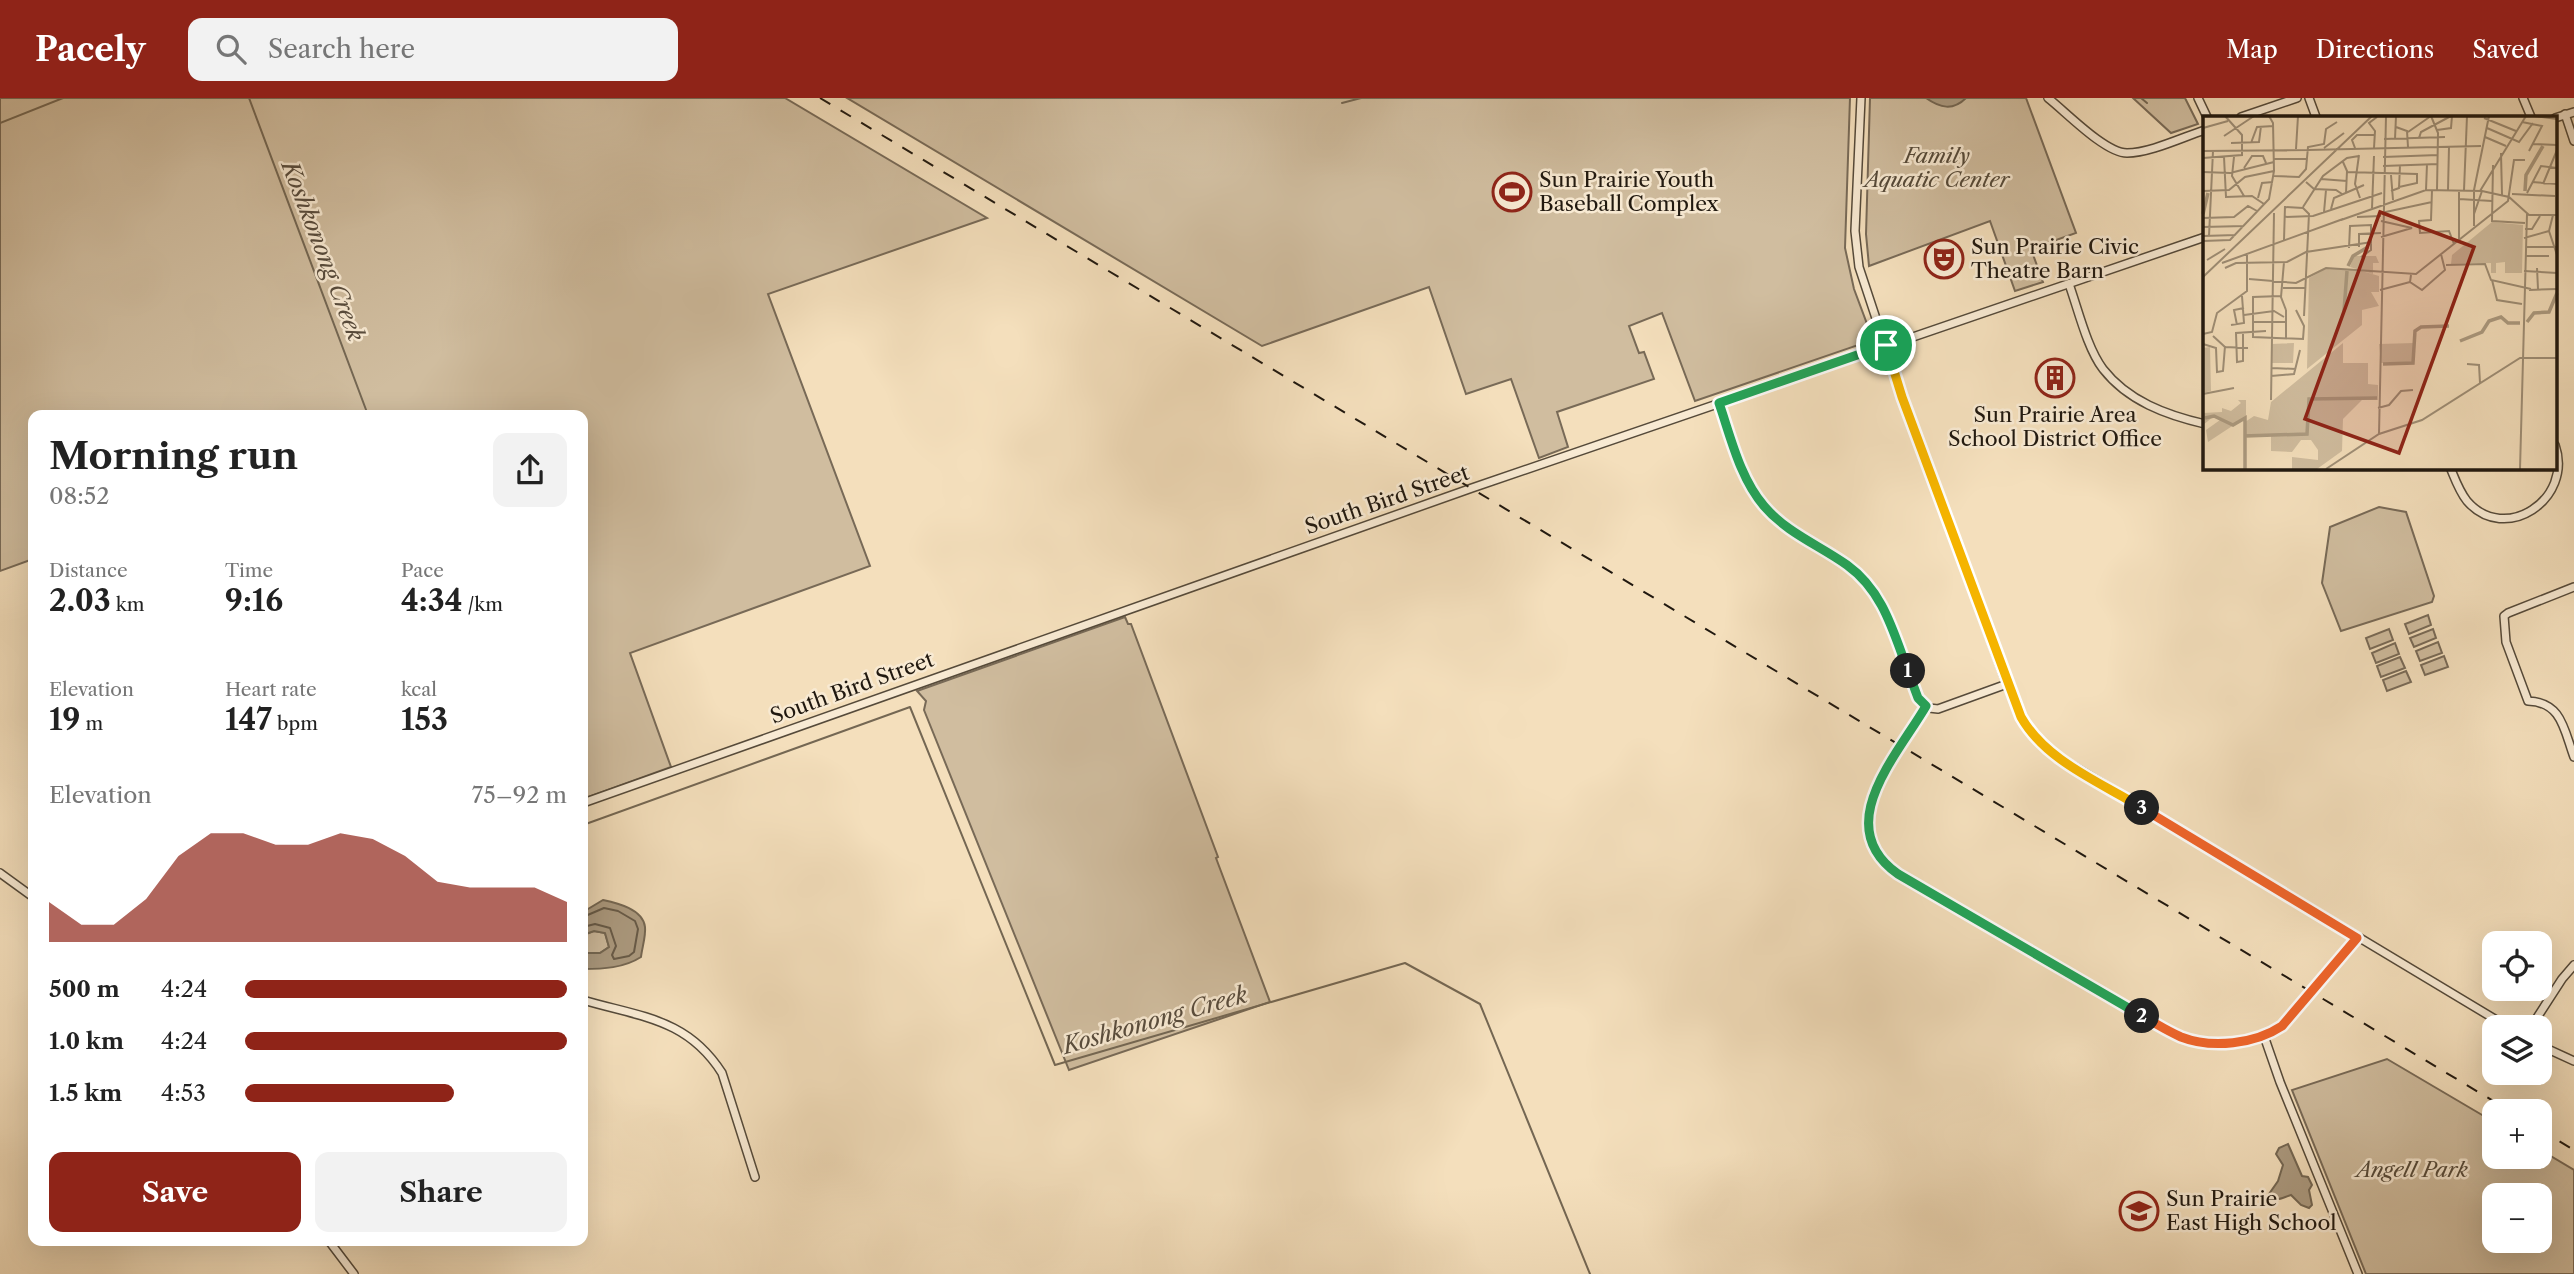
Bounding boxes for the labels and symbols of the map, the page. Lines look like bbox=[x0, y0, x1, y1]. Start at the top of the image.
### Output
inset map bbox=[2203, 116, 2556, 469]
park label: Family Aquatic Center bbox=[1862, 143, 2011, 192]
water label: Koshkonong Creek bbox=[275, 155, 370, 345]
place label: Sun Prairie Youth Baseball Complex bbox=[1539, 167, 1719, 216]
sports icon: Sun Prairie Youth Baseball Complex bbox=[1491, 171, 1533, 213]
place label: Sun Prairie Civic Theatre Barn bbox=[1971, 234, 2139, 283]
theatre icon: Sun Prairie Civic Theatre Barn bbox=[1923, 238, 1965, 280]
pin bbox=[1856, 315, 1916, 375]
building icon: Sun Prairie Area School District Office bbox=[2034, 357, 2076, 399]
place label: Sun Prairie Area School District Office bbox=[1948, 402, 2162, 451]
street label: South Bird Street bbox=[1301, 460, 1473, 539]
street label: South Bird Street bbox=[767, 646, 937, 729]
pin: 1 bbox=[1890, 654, 1926, 688]
pin: 3 bbox=[2124, 790, 2160, 826]
water label: Koshkonong Creek bbox=[1057, 980, 1251, 1060]
pin: 2 bbox=[2124, 998, 2160, 1034]
park label: Angell Park bbox=[2353, 1157, 2468, 1182]
place label: Sun Prairie East High School bbox=[2166, 1186, 2337, 1235]
school or university icon: Sun Prairie East High School bbox=[2118, 1190, 2160, 1232]

